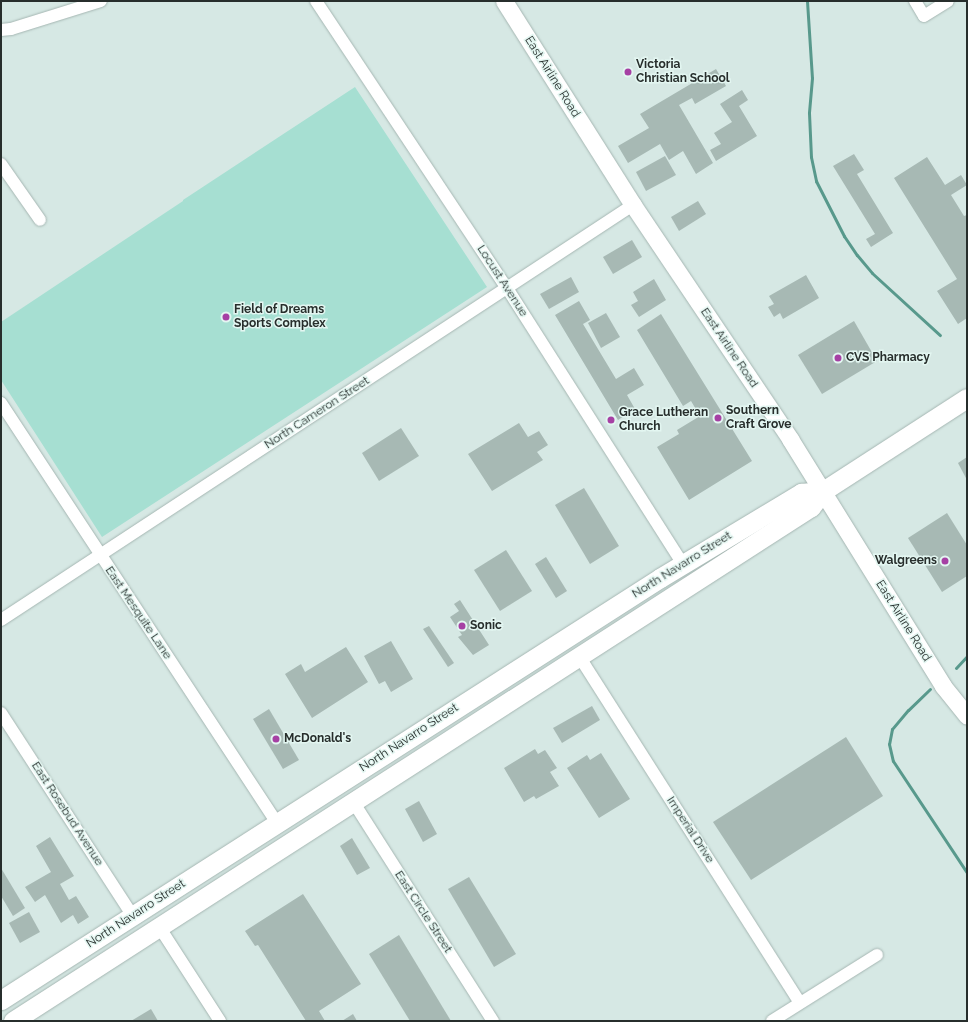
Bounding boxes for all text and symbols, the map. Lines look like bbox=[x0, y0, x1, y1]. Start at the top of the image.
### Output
street label: East Airline Road bbox=[521, 34, 583, 120]
place label: Victoria Christian School bbox=[636, 58, 729, 86]
marker: Victoria Christian School bbox=[623, 67, 633, 77]
street label: Locust Avenue bbox=[473, 242, 531, 320]
place label: Field of Dreams Sports Complex bbox=[234, 303, 326, 331]
street label: East Airline Road bbox=[697, 305, 761, 391]
marker: Field of Dreams Sports Complex bbox=[221, 312, 231, 322]
place label: CVS Pharmacy bbox=[846, 351, 930, 365]
marker: CVS Pharmacy bbox=[833, 353, 843, 363]
street label: North Cameron Street bbox=[262, 374, 372, 452]
place label: Southern Craft Grove bbox=[726, 404, 792, 432]
place label: Grace Lutheran Church bbox=[619, 406, 708, 434]
marker: Southern Craft Grove bbox=[713, 413, 723, 423]
marker: Grace Lutheran Church bbox=[606, 415, 616, 425]
street label: North Navarro Street bbox=[630, 529, 734, 601]
place label: Walgreens bbox=[875, 554, 937, 568]
marker: Walgreens bbox=[940, 556, 950, 566]
street label: East Mesquite Lane bbox=[102, 564, 174, 662]
street label: East Airline Road bbox=[872, 578, 934, 664]
place label: Sonic bbox=[470, 619, 502, 633]
marker: Sonic bbox=[457, 621, 467, 631]
street label: North Navarro Street bbox=[357, 701, 461, 775]
place label: McDonald's bbox=[284, 732, 351, 746]
marker: McDonald's bbox=[271, 734, 281, 744]
street label: East Rosebud Avenue bbox=[28, 759, 106, 869]
street label: Imperial Drive bbox=[663, 794, 717, 866]
street label: East Circle Street bbox=[391, 868, 455, 956]
street label: North Navarro Street bbox=[84, 877, 188, 951]

